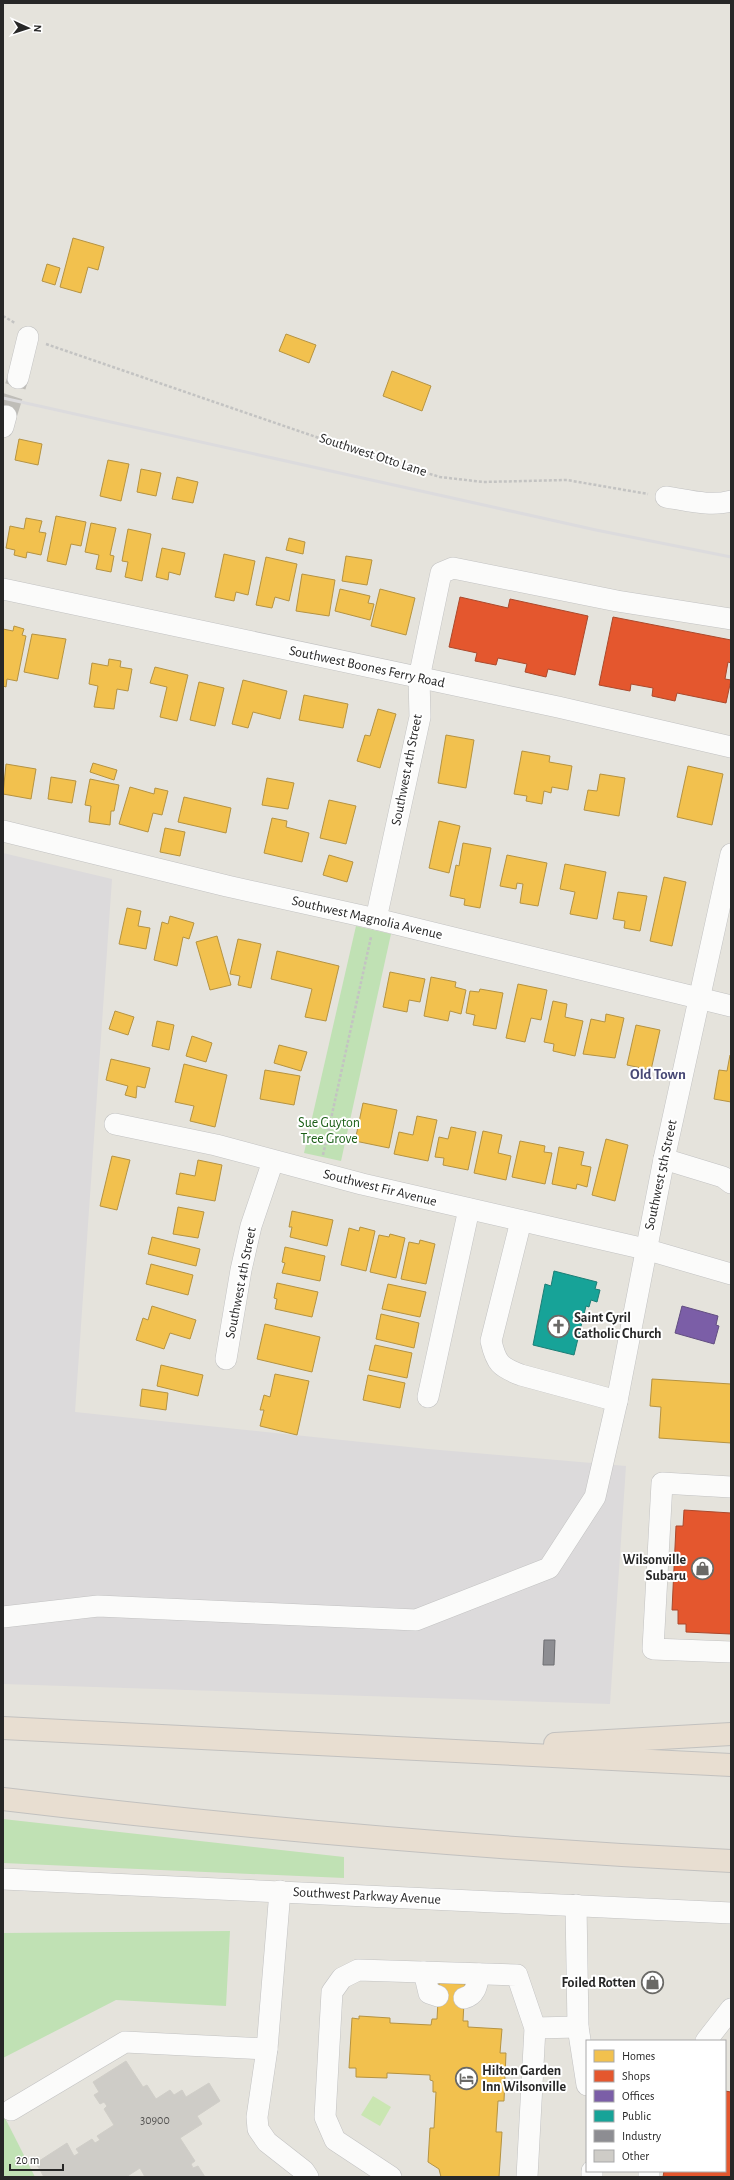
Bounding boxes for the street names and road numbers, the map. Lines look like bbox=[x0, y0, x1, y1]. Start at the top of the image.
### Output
street label: Southwest Otto Lane bbox=[318, 431, 428, 479]
street label: Southwest Boones Ferry Road bbox=[288, 644, 446, 690]
street label: Southwest 4th Street bbox=[389, 713, 425, 827]
street label: Southwest Magnolia Avenue bbox=[290, 894, 444, 942]
street label: Southwest 5th Street bbox=[642, 1118, 680, 1231]
street label: Southwest Fir Avenue bbox=[322, 1167, 438, 1209]
street label: Southwest 4th Street bbox=[223, 1226, 259, 1340]
street label: Southwest Parkway Avenue bbox=[293, 1885, 441, 1907]

